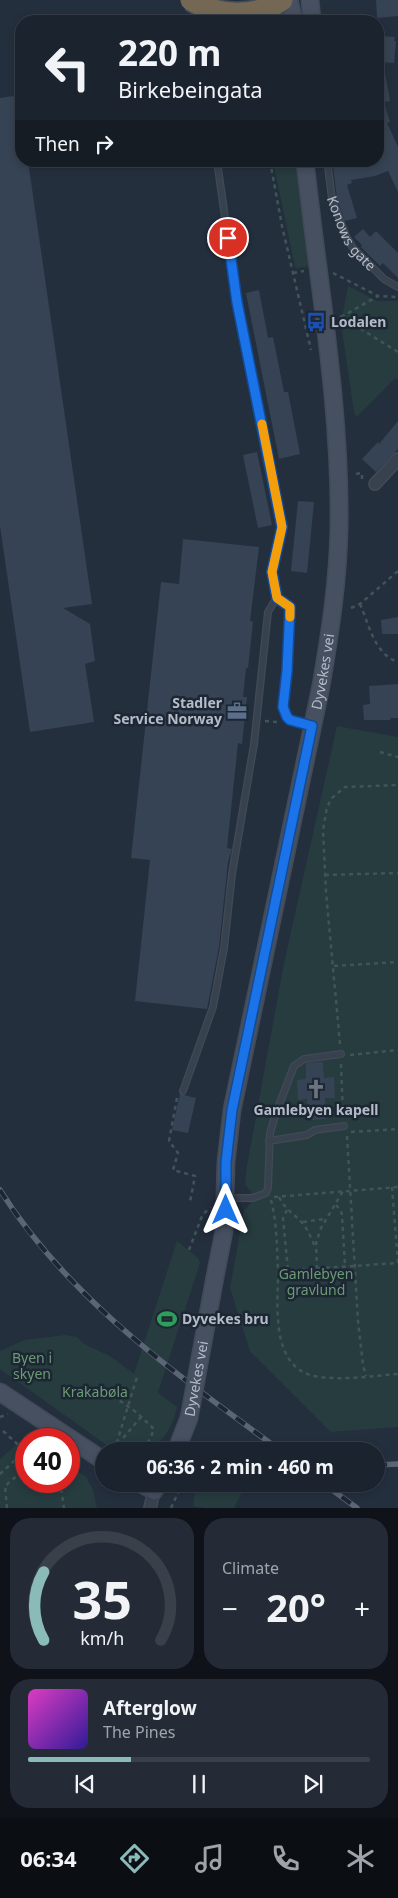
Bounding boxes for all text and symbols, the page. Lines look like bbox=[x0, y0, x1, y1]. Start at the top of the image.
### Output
text: 220 m bbox=[118, 29, 221, 76]
icon: left bbox=[35, 35, 100, 100]
text: Birkebeingata bbox=[118, 74, 263, 104]
icon: right bbox=[90, 130, 118, 158]
text: Then bbox=[35, 131, 80, 157]
street label: Konows gate bbox=[323, 193, 380, 275]
pin bbox=[207, 217, 249, 259]
icon: arrive bbox=[214, 224, 242, 252]
bus stop icon: Lodalen bbox=[305, 311, 327, 333]
place label: Lodalen bbox=[331, 312, 386, 331]
street label: Dyvekes vei bbox=[306, 632, 338, 711]
place label: Stadler Service Norway bbox=[114, 693, 223, 728]
office icon: Stadler Service Norway bbox=[226, 700, 248, 722]
church icon: Gamlebyen kapell bbox=[305, 1078, 327, 1100]
place label: Gamlebyen kapell bbox=[254, 1100, 378, 1119]
position arrow bbox=[199, 1183, 251, 1235]
park label: Gamlebyen gravlund bbox=[279, 1264, 353, 1299]
sports icon: Dyvekes bru bbox=[156, 1308, 178, 1330]
place label: Dyvekes bru bbox=[182, 1309, 269, 1328]
street label: Dyvekes vei bbox=[179, 1339, 212, 1418]
park label: Byen i skyen bbox=[12, 1348, 52, 1383]
park label: Krakabøla bbox=[62, 1382, 128, 1401]
speed limit sign: 40 bbox=[15, 1428, 80, 1493]
text: 06:36 · 2 min · 460 m bbox=[146, 1454, 334, 1480]
text: Climate bbox=[222, 1557, 279, 1579]
text: 35 bbox=[72, 1563, 132, 1634]
text: 20° bbox=[266, 1581, 326, 1633]
text: − bbox=[222, 1589, 238, 1627]
text: + bbox=[354, 1589, 370, 1627]
text: km/h bbox=[80, 1626, 124, 1650]
text: Afterglow bbox=[103, 1695, 197, 1721]
text: The Pines bbox=[103, 1721, 175, 1743]
icon: previous bbox=[71, 1770, 99, 1798]
icon: pause bbox=[185, 1770, 213, 1798]
icon: next bbox=[299, 1770, 327, 1798]
icon: directions bbox=[117, 1841, 152, 1876]
icon: music bbox=[192, 1841, 227, 1876]
icon: phone bbox=[268, 1841, 303, 1876]
icon: climate bbox=[343, 1841, 378, 1876]
text: 06:34 bbox=[20, 1843, 77, 1873]

